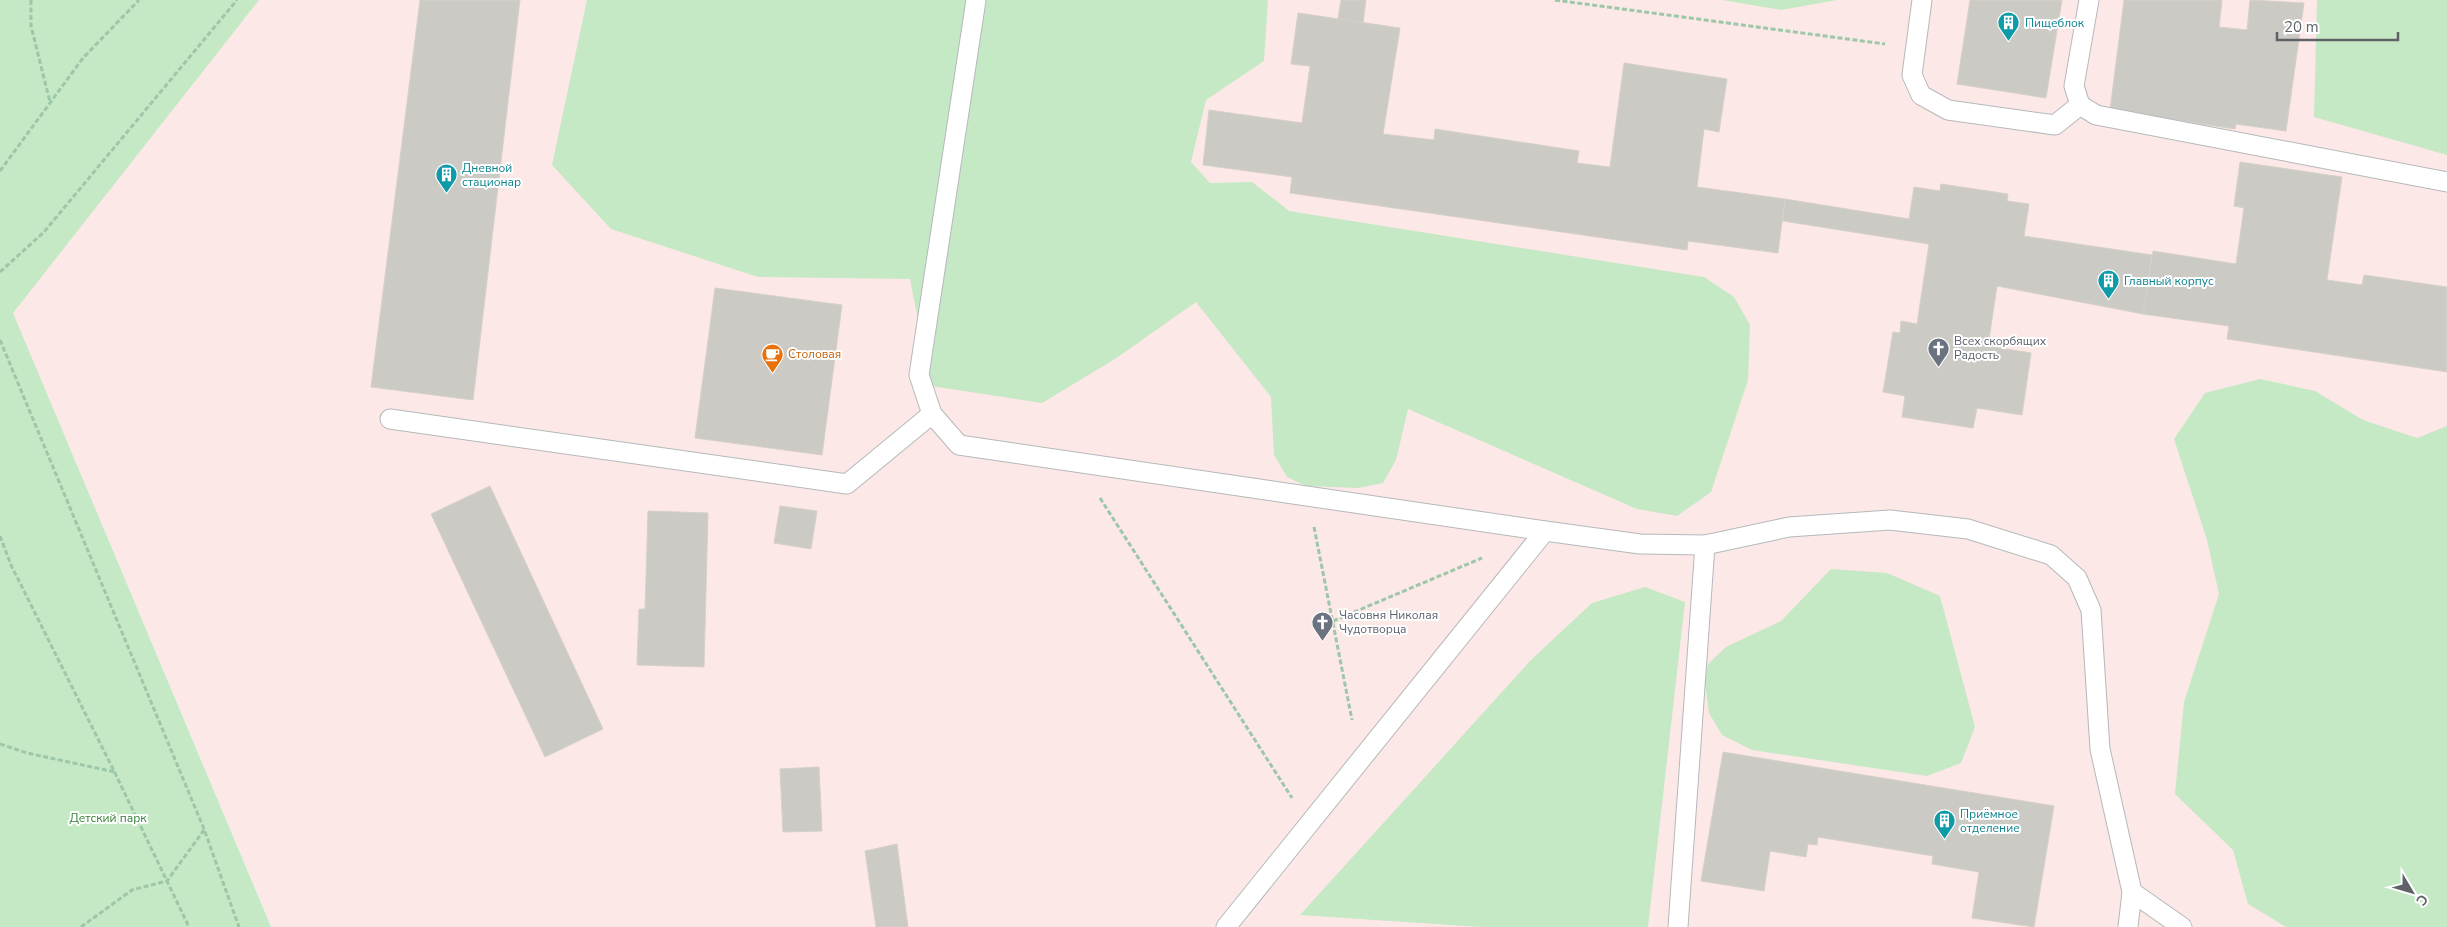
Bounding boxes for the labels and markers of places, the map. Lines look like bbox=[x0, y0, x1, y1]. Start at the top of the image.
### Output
building icon: Пищеблок bbox=[1997, 11, 2021, 42]
place label: Пищеблок bbox=[2025, 15, 2085, 31]
place label: Дневной стационар bbox=[462, 160, 521, 190]
building icon: Дневной стационар bbox=[434, 163, 458, 194]
building icon: Главный корпус bbox=[2096, 269, 2120, 300]
place label: Главный корпус bbox=[2124, 273, 2214, 289]
place label: Всех скорбящих Радость bbox=[1954, 333, 2047, 363]
church icon: Всех скорбящих Радость bbox=[1926, 336, 1950, 367]
cafe icon: Столовая bbox=[760, 342, 784, 373]
place label: Столовая bbox=[788, 346, 841, 362]
place label: Часовня Николая Чудотворца bbox=[1339, 607, 1438, 637]
church icon: Часовня Николая Чудотворца bbox=[1311, 610, 1335, 641]
place label: Приёмное отделение bbox=[1960, 806, 2020, 836]
building icon: Приёмное отделение bbox=[1932, 809, 1956, 840]

